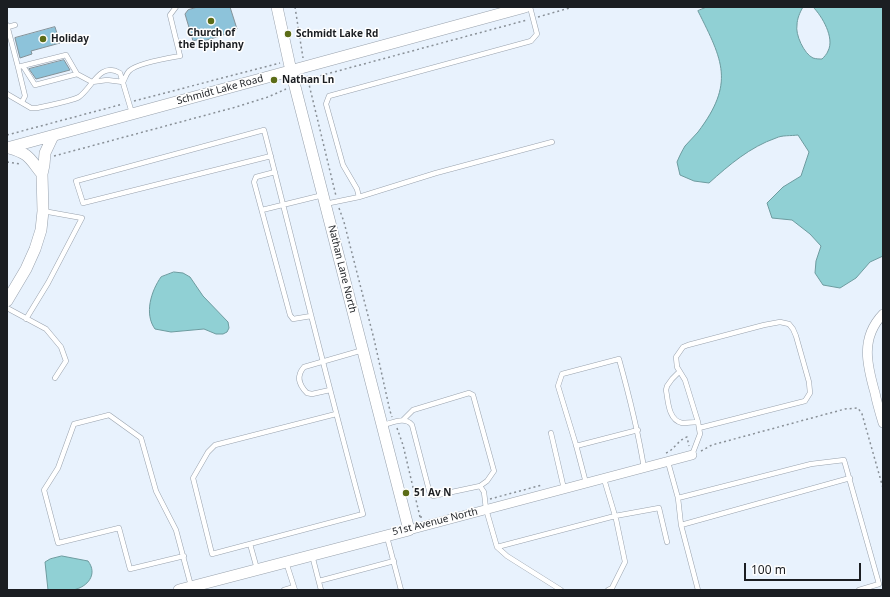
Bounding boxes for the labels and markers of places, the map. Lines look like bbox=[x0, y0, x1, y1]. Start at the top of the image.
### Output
marker: Church of the Epiphany bbox=[206, 16, 216, 26]
place label: Church of the Epiphany bbox=[178, 27, 244, 50]
place label: Schmidt Lake Rd bbox=[296, 28, 378, 40]
marker: Schmidt Lake Rd bbox=[283, 29, 293, 39]
place label: Holiday bbox=[51, 33, 89, 45]
marker: Holiday bbox=[38, 34, 48, 44]
place label: Nathan Ln bbox=[282, 74, 334, 86]
marker: Nathan Ln bbox=[269, 75, 279, 85]
place label: 51 Av N bbox=[414, 487, 451, 499]
marker: 51 Av N bbox=[401, 488, 411, 498]

